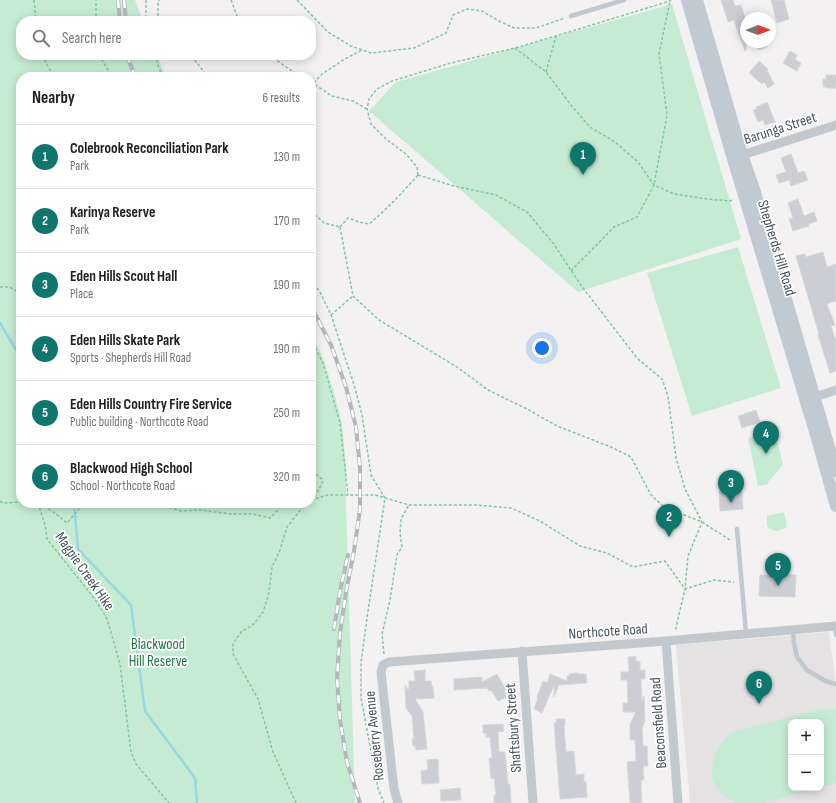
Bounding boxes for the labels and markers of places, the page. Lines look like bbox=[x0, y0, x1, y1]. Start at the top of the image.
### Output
pin: 1 bbox=[570, 142, 596, 175]
pin: 4 bbox=[753, 421, 779, 454]
pin: 3 bbox=[718, 470, 744, 503]
pin: 2 bbox=[656, 504, 682, 537]
pin: 5 bbox=[765, 553, 791, 586]
pin: 6 bbox=[746, 671, 772, 704]

